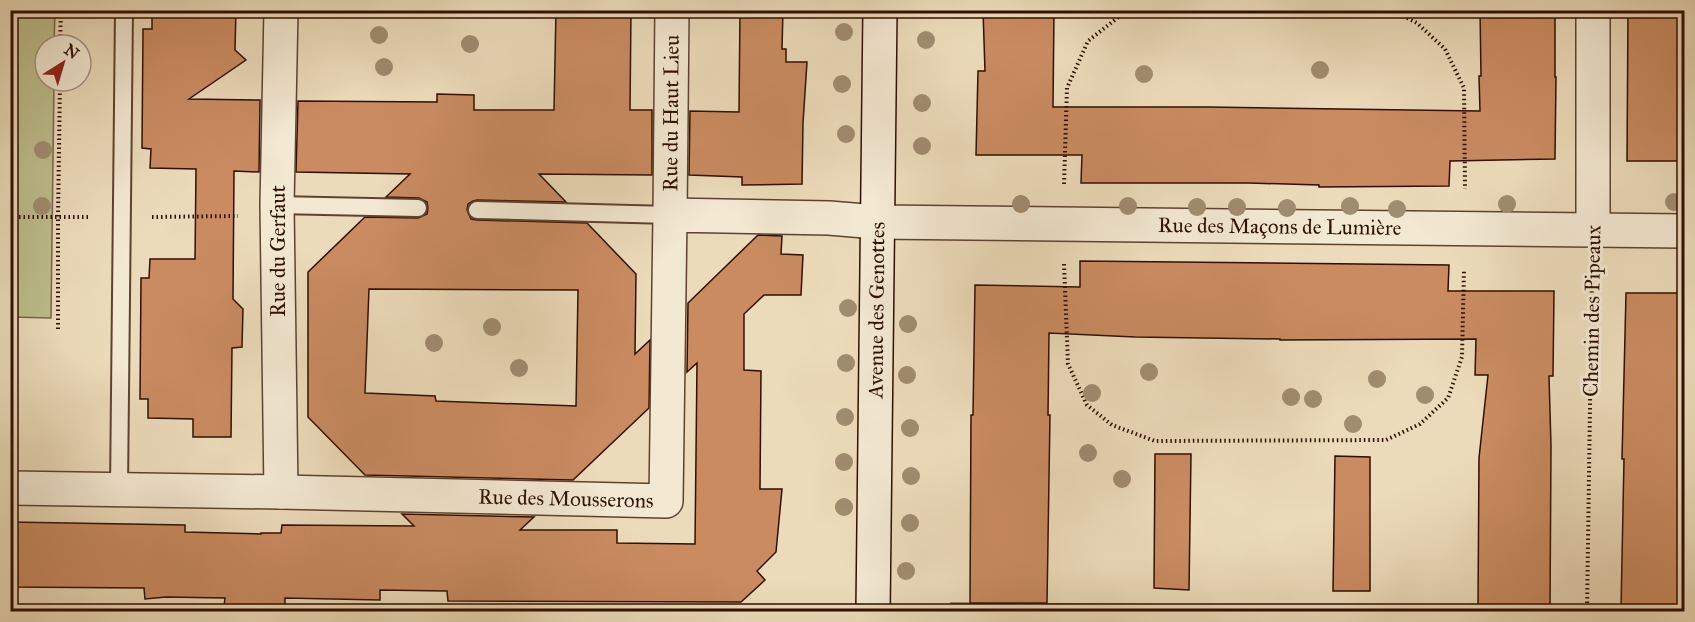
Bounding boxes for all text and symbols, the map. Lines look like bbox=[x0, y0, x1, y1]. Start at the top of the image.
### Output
north arrow bbox=[33, 33, 93, 93]
street label: Rue du Haut Lieu bbox=[657, 35, 685, 191]
text: N bbox=[61, 40, 83, 63]
street label: Rue du Gerfaut bbox=[265, 185, 291, 317]
street label: Rue des Maçons de Lumière bbox=[1158, 212, 1402, 241]
street label: Avenue des Genottes bbox=[862, 222, 891, 399]
street label: Chemin des Pipeaux bbox=[1578, 224, 1607, 397]
street label: Rue des Mousserons bbox=[478, 484, 654, 514]

